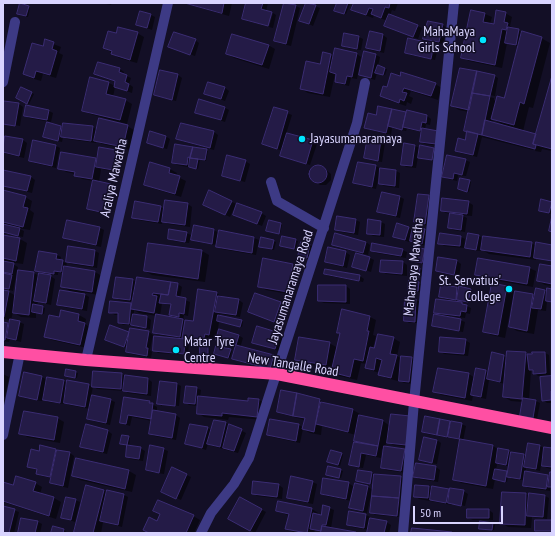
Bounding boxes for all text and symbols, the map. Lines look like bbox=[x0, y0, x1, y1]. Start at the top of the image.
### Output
place label: MahaMaya Girls School bbox=[418, 24, 475, 56]
marker: MahaMaya Girls School bbox=[478, 35, 488, 45]
place label: Jayasumanaramaya bbox=[310, 131, 402, 147]
marker: Jayasumanaramaya bbox=[297, 134, 307, 144]
street label: Araliya Mawatha bbox=[97, 137, 131, 219]
street label: Mahamaya Mawatha bbox=[400, 217, 428, 317]
street label: Jayasumanaramaya Road bbox=[265, 228, 317, 346]
place label: St. Servatius' College bbox=[439, 273, 501, 306]
marker: St. Servatius' College bbox=[504, 284, 514, 294]
place label: Matar Tyre Centre bbox=[184, 334, 234, 366]
marker: Matar Tyre Centre bbox=[171, 345, 181, 355]
street label: New Tangalle Road bbox=[246, 350, 340, 380]
scale bar bbox=[415, 498, 505, 524]
text: 50 m bbox=[420, 505, 441, 520]

